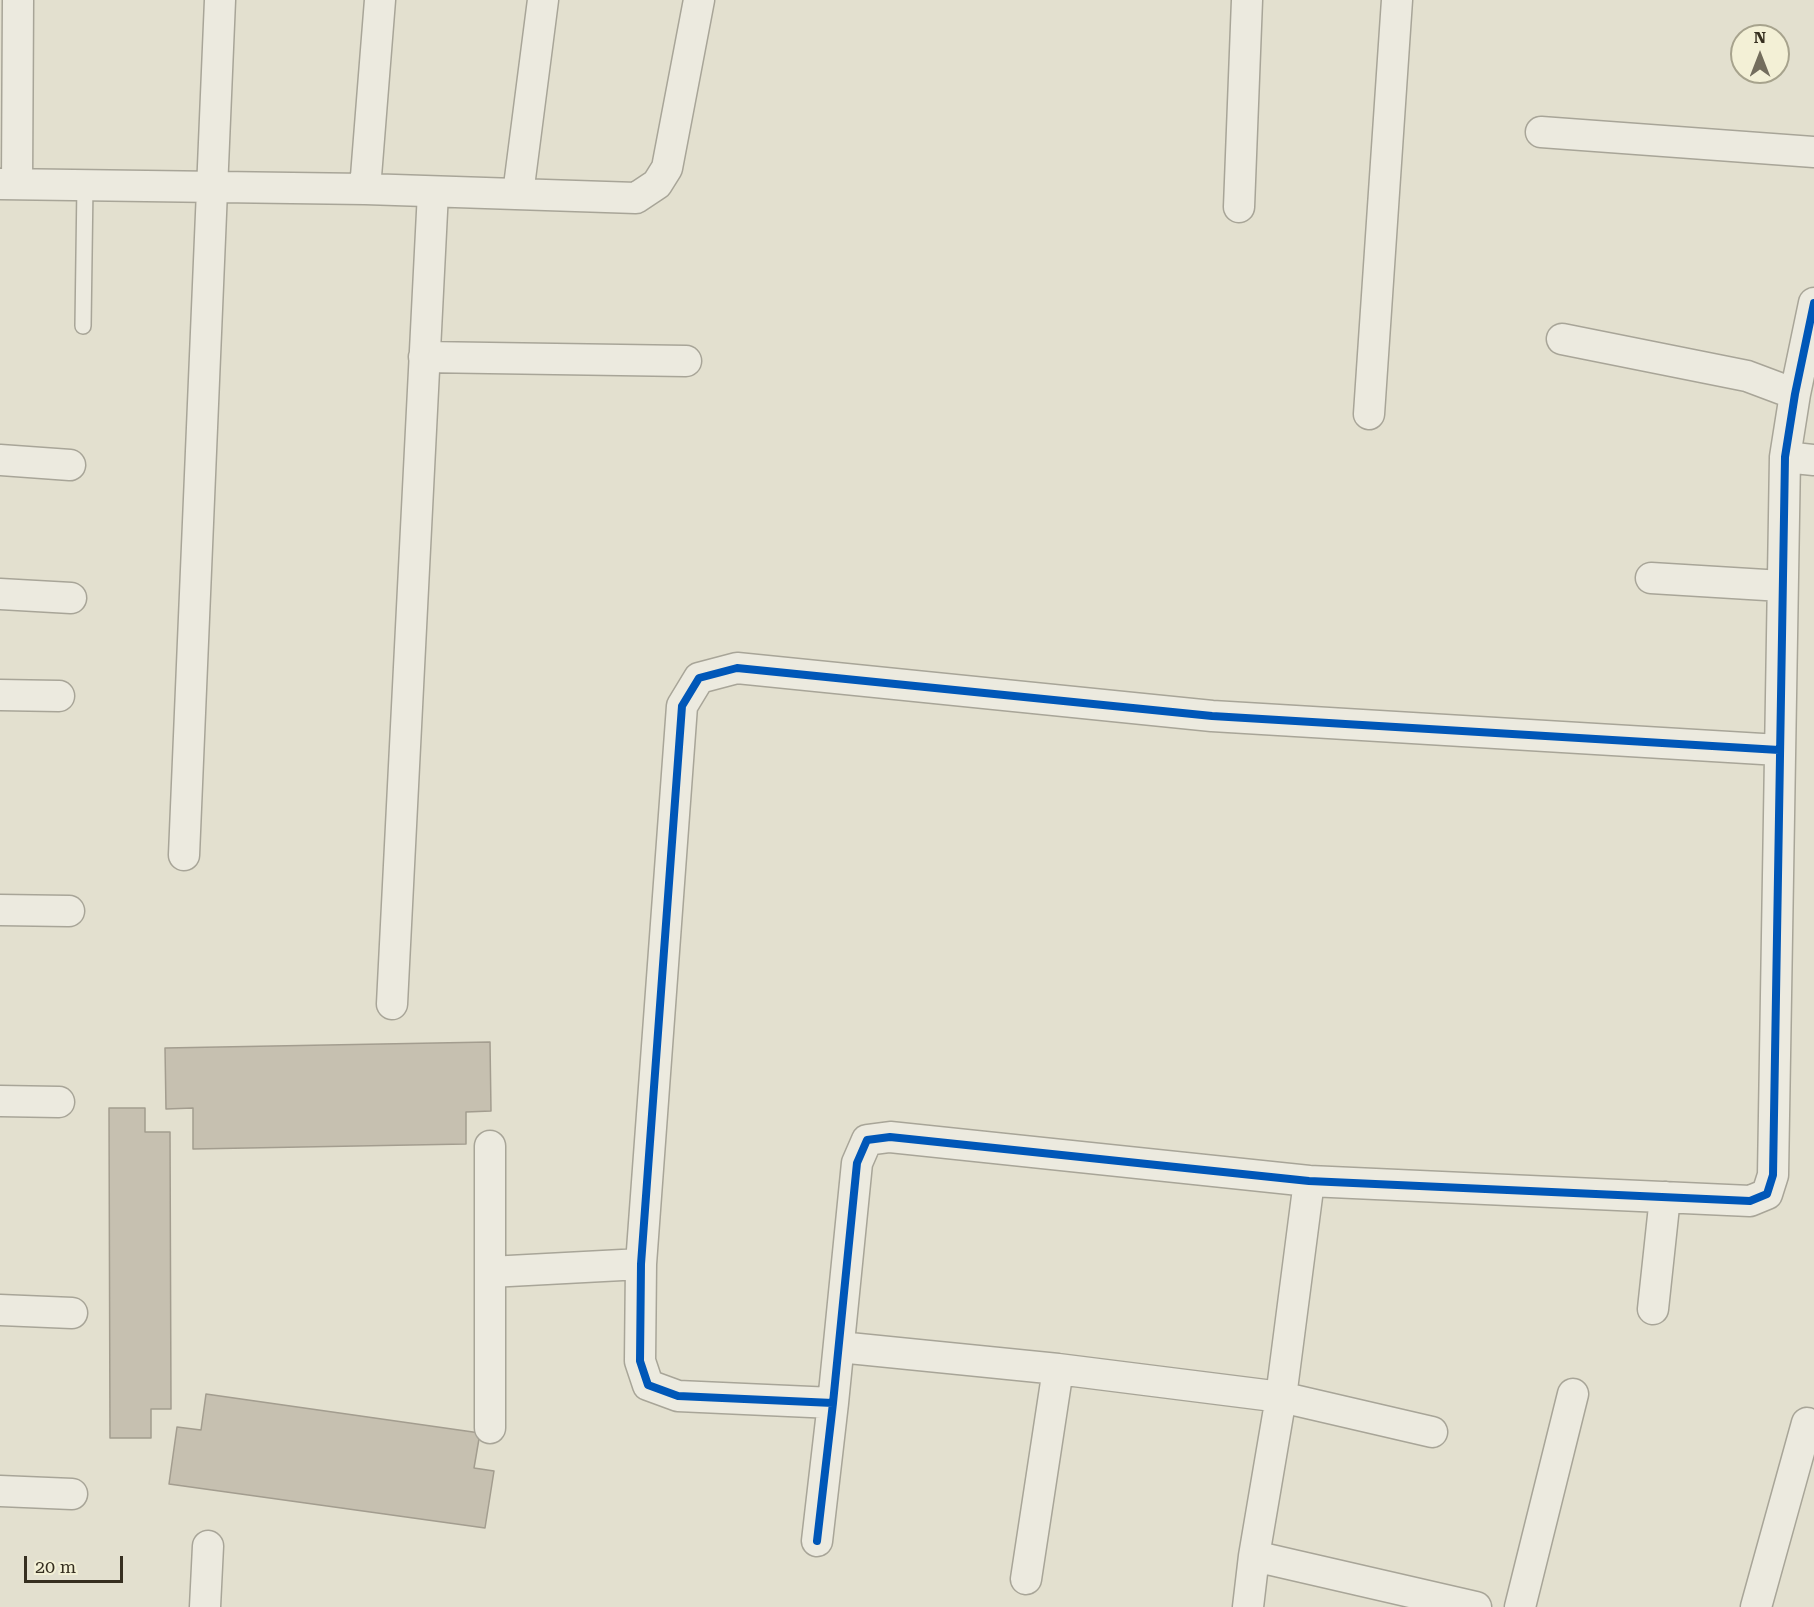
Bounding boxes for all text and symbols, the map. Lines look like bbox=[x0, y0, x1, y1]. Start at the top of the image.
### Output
north arrow bbox=[1730, 24, 1790, 84]
text: N bbox=[1754, 28, 1766, 47]
scale bar bbox=[27, 1544, 126, 1582]
text: 20 m bbox=[35, 1556, 76, 1577]

